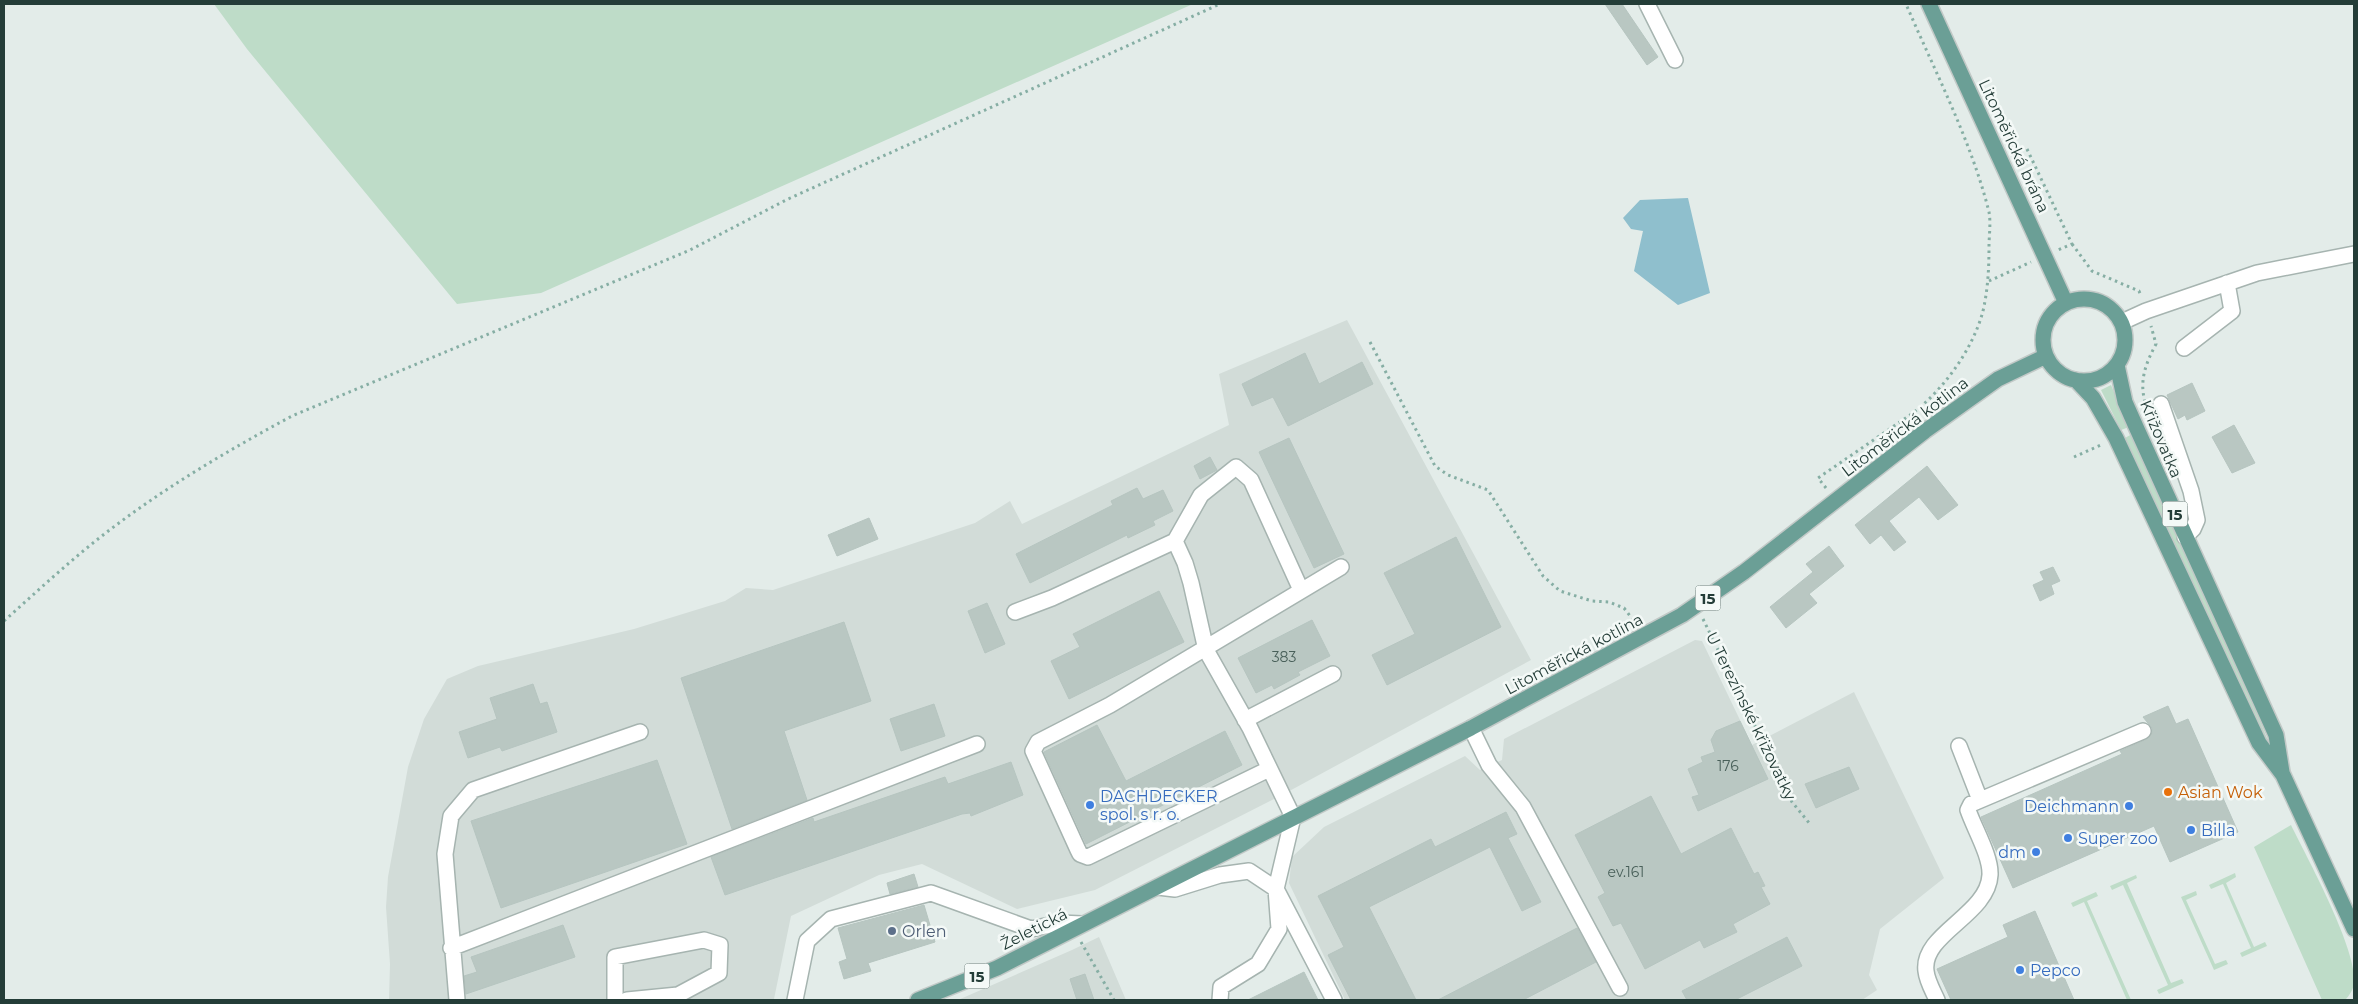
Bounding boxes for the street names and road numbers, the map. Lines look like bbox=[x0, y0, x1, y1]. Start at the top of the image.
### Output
street label: Litoměřická brána bbox=[1975, 76, 2053, 216]
street label: Litoměřická kotlina bbox=[1838, 373, 1972, 481]
street label: Křižovatka bbox=[2136, 397, 2186, 481]
road number: 15 bbox=[2162, 502, 2188, 526]
road number: 15 bbox=[1696, 586, 1720, 610]
street label: Litoměřická kotlina bbox=[1502, 610, 1646, 698]
street label: U Terezínské křižovatky bbox=[1702, 629, 1800, 804]
street label: Želetická bbox=[997, 904, 1071, 954]
road number: 15 bbox=[964, 964, 990, 988]

